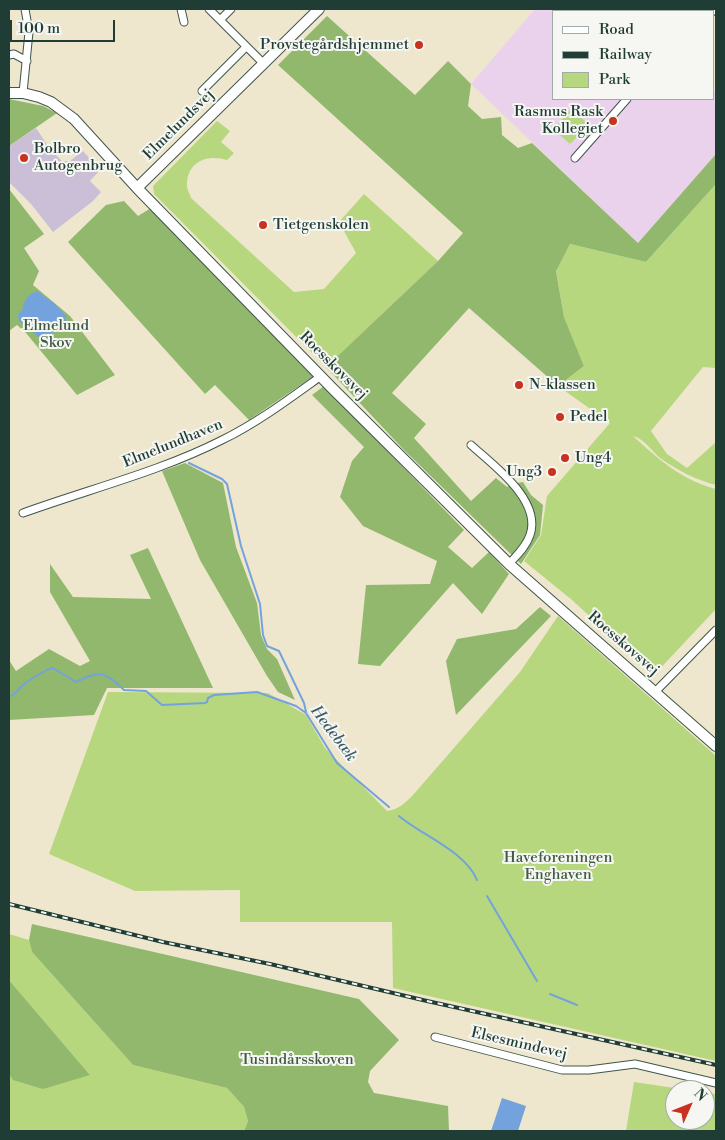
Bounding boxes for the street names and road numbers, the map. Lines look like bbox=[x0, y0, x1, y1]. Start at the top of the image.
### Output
street label: Elmelundsvej bbox=[140, 86, 218, 164]
street label: Roesskovsvej bbox=[295, 328, 371, 404]
street label: Elmelundhaven bbox=[120, 416, 226, 472]
street label: Roesskovsvej bbox=[583, 608, 663, 680]
street label: Elsesmindevej bbox=[469, 1024, 569, 1064]

